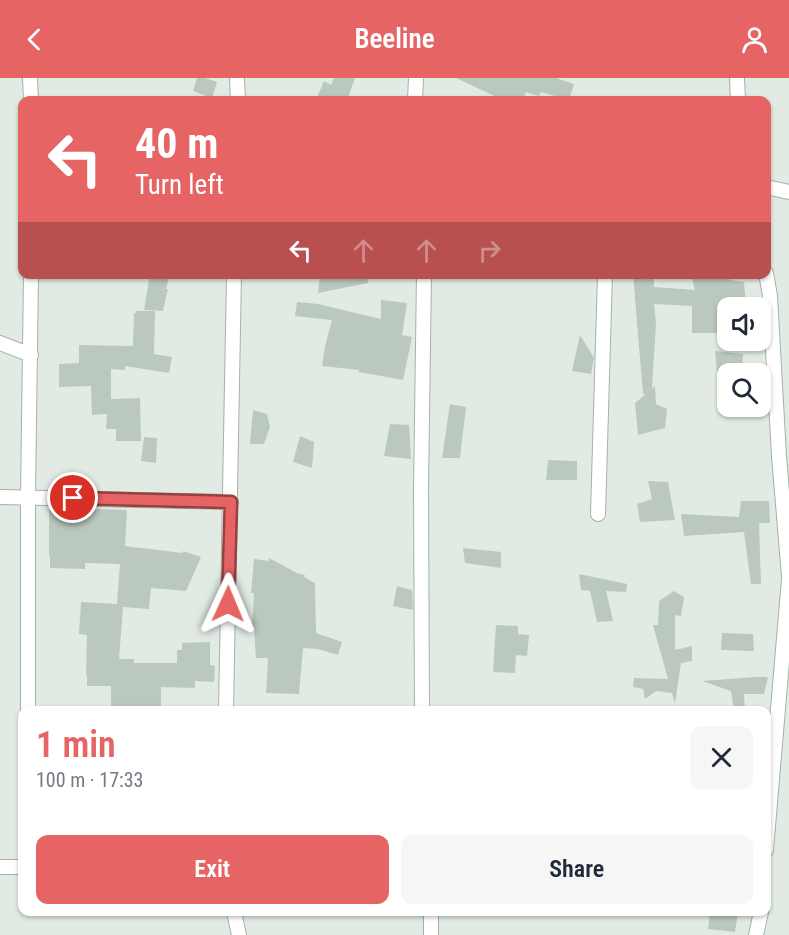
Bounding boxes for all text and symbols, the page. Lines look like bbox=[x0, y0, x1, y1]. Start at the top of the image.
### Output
icon: back bbox=[18, 23, 51, 56]
text: Beeline bbox=[354, 23, 435, 55]
icon: person bbox=[738, 23, 771, 56]
text: 40 m bbox=[135, 119, 218, 168]
icon: left bbox=[36, 120, 114, 198]
text: Turn left bbox=[135, 169, 224, 201]
icon: left bbox=[284, 234, 317, 267]
icon: ahead bbox=[347, 234, 380, 267]
icon: ahead bbox=[410, 234, 443, 267]
icon: right bbox=[473, 234, 506, 267]
map controls bbox=[717, 297, 771, 417]
button: sound bbox=[717, 297, 771, 351]
button: search bbox=[717, 363, 771, 417]
pin bbox=[47, 472, 98, 523]
icon: arrive bbox=[56, 481, 89, 514]
position arrow bbox=[196, 572, 260, 636]
text: 1 min bbox=[36, 724, 116, 766]
button: close bbox=[690, 726, 753, 789]
text: 100 m · 17:33 bbox=[36, 768, 143, 792]
button: Exit bbox=[36, 835, 389, 904]
button: Share bbox=[401, 835, 753, 904]

